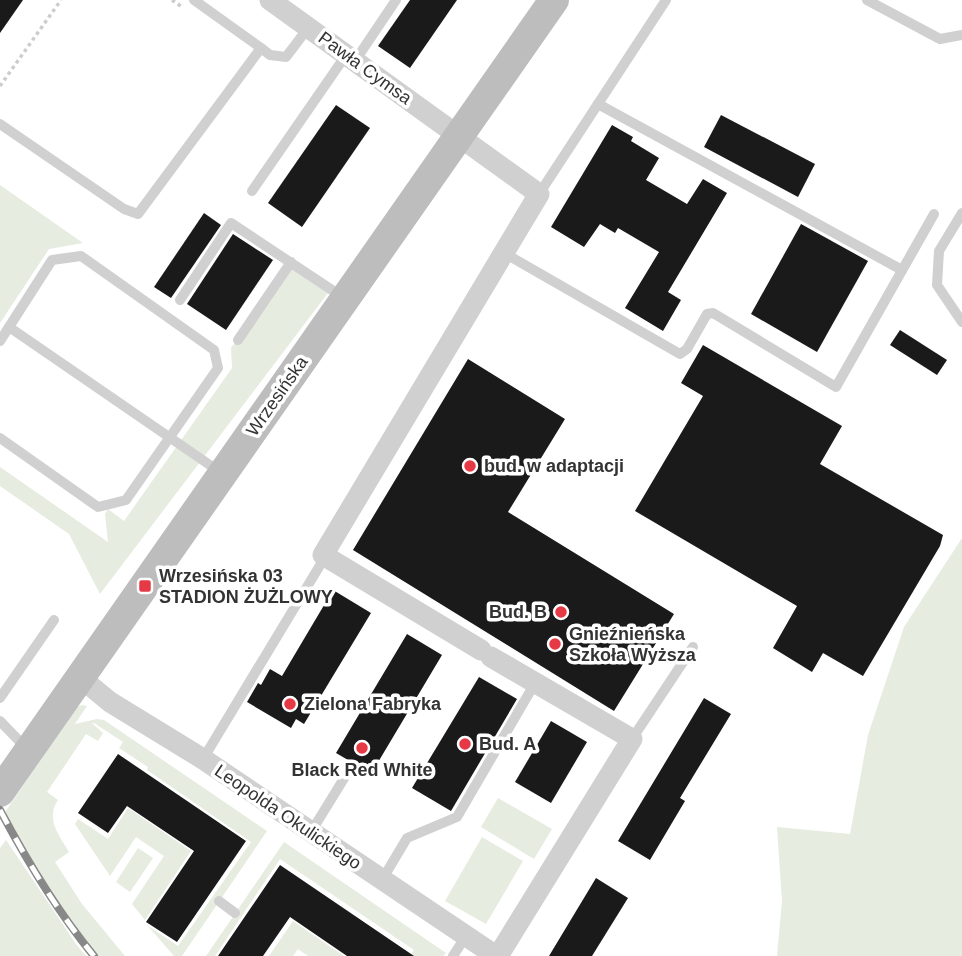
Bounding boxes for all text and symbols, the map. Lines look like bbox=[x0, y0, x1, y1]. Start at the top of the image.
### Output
street label: Pawła Cymsa bbox=[315, 28, 416, 109]
street label: Wrzesińska bbox=[242, 351, 312, 440]
place label: bud. w adaptacji bbox=[484, 456, 624, 476]
marker: bud. w adaptacji bbox=[462, 458, 478, 474]
place label: Wrzesińska 03 STADION ŻUŻLOWY bbox=[159, 566, 333, 607]
marker: Wrzesińska 03 STADION ŻUŻLOWY bbox=[137, 578, 153, 594]
place label: Bud. B bbox=[489, 602, 547, 622]
marker: Bud. B bbox=[553, 604, 569, 620]
place label: Gnieźnieńska Szkoła Wyższa bbox=[569, 624, 697, 665]
marker: Gnieźnieńska Szkoła Wyższa bbox=[547, 636, 563, 652]
place label: Zielona Fabryka bbox=[304, 694, 442, 714]
marker: Zielona Fabryka bbox=[282, 696, 298, 712]
place label: Bud. A bbox=[479, 734, 536, 754]
marker: Bud. A bbox=[457, 736, 473, 752]
marker: Black Red White bbox=[354, 740, 370, 756]
place label: Black Red White bbox=[291, 760, 433, 780]
street label: Leopolda Okulickiego bbox=[211, 761, 365, 873]

